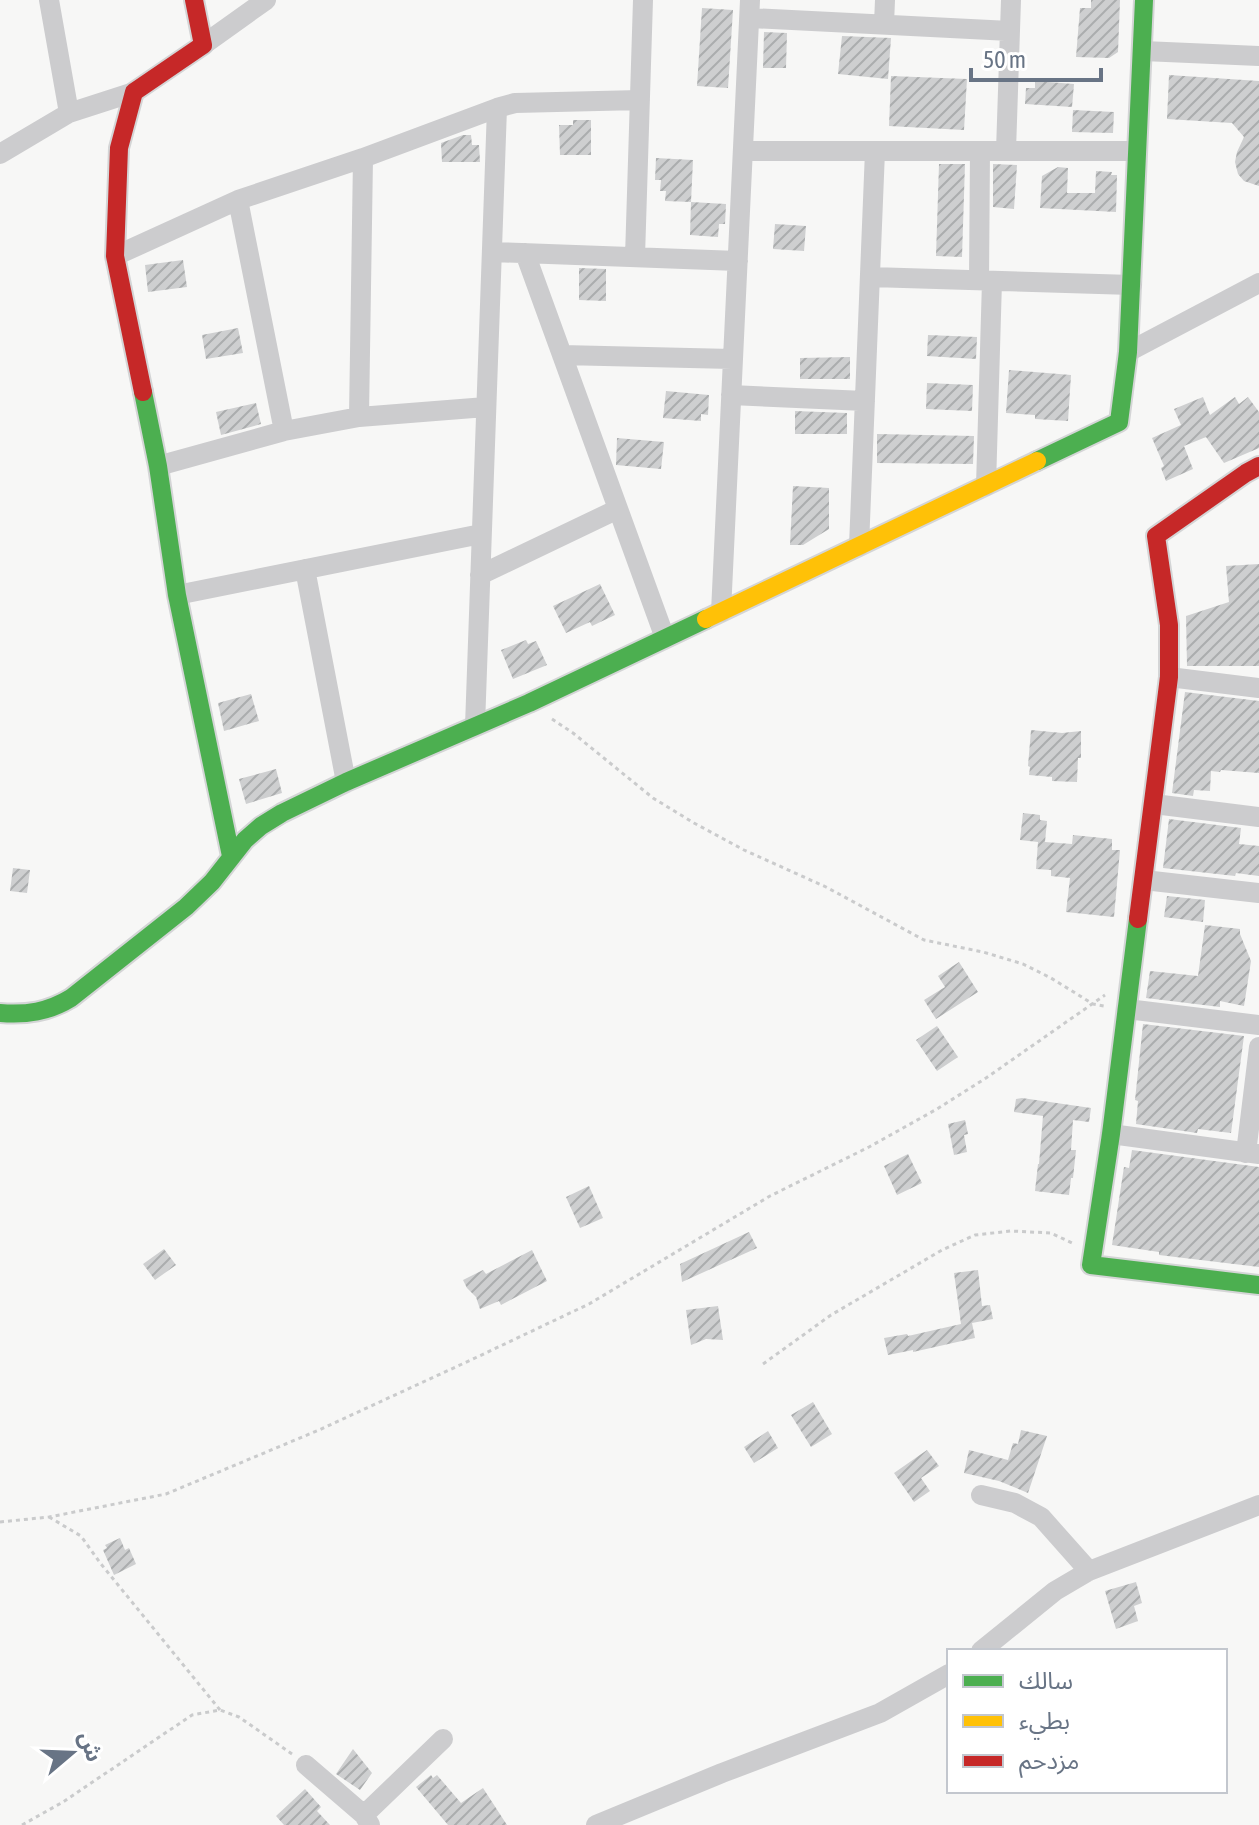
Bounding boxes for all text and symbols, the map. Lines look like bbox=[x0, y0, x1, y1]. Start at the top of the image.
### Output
scale bar bbox=[971, 32, 1101, 82]
text: 50 m bbox=[983, 46, 1026, 73]
legend bbox=[947, 1649, 1227, 1793]
text: سالك bbox=[1019, 1667, 1073, 1694]
text: بطيء bbox=[1019, 1707, 1070, 1740]
north arrow bbox=[32, 1713, 112, 1793]
text: ش bbox=[74, 1728, 108, 1765]
text: مزدحم bbox=[1019, 1747, 1079, 1778]

